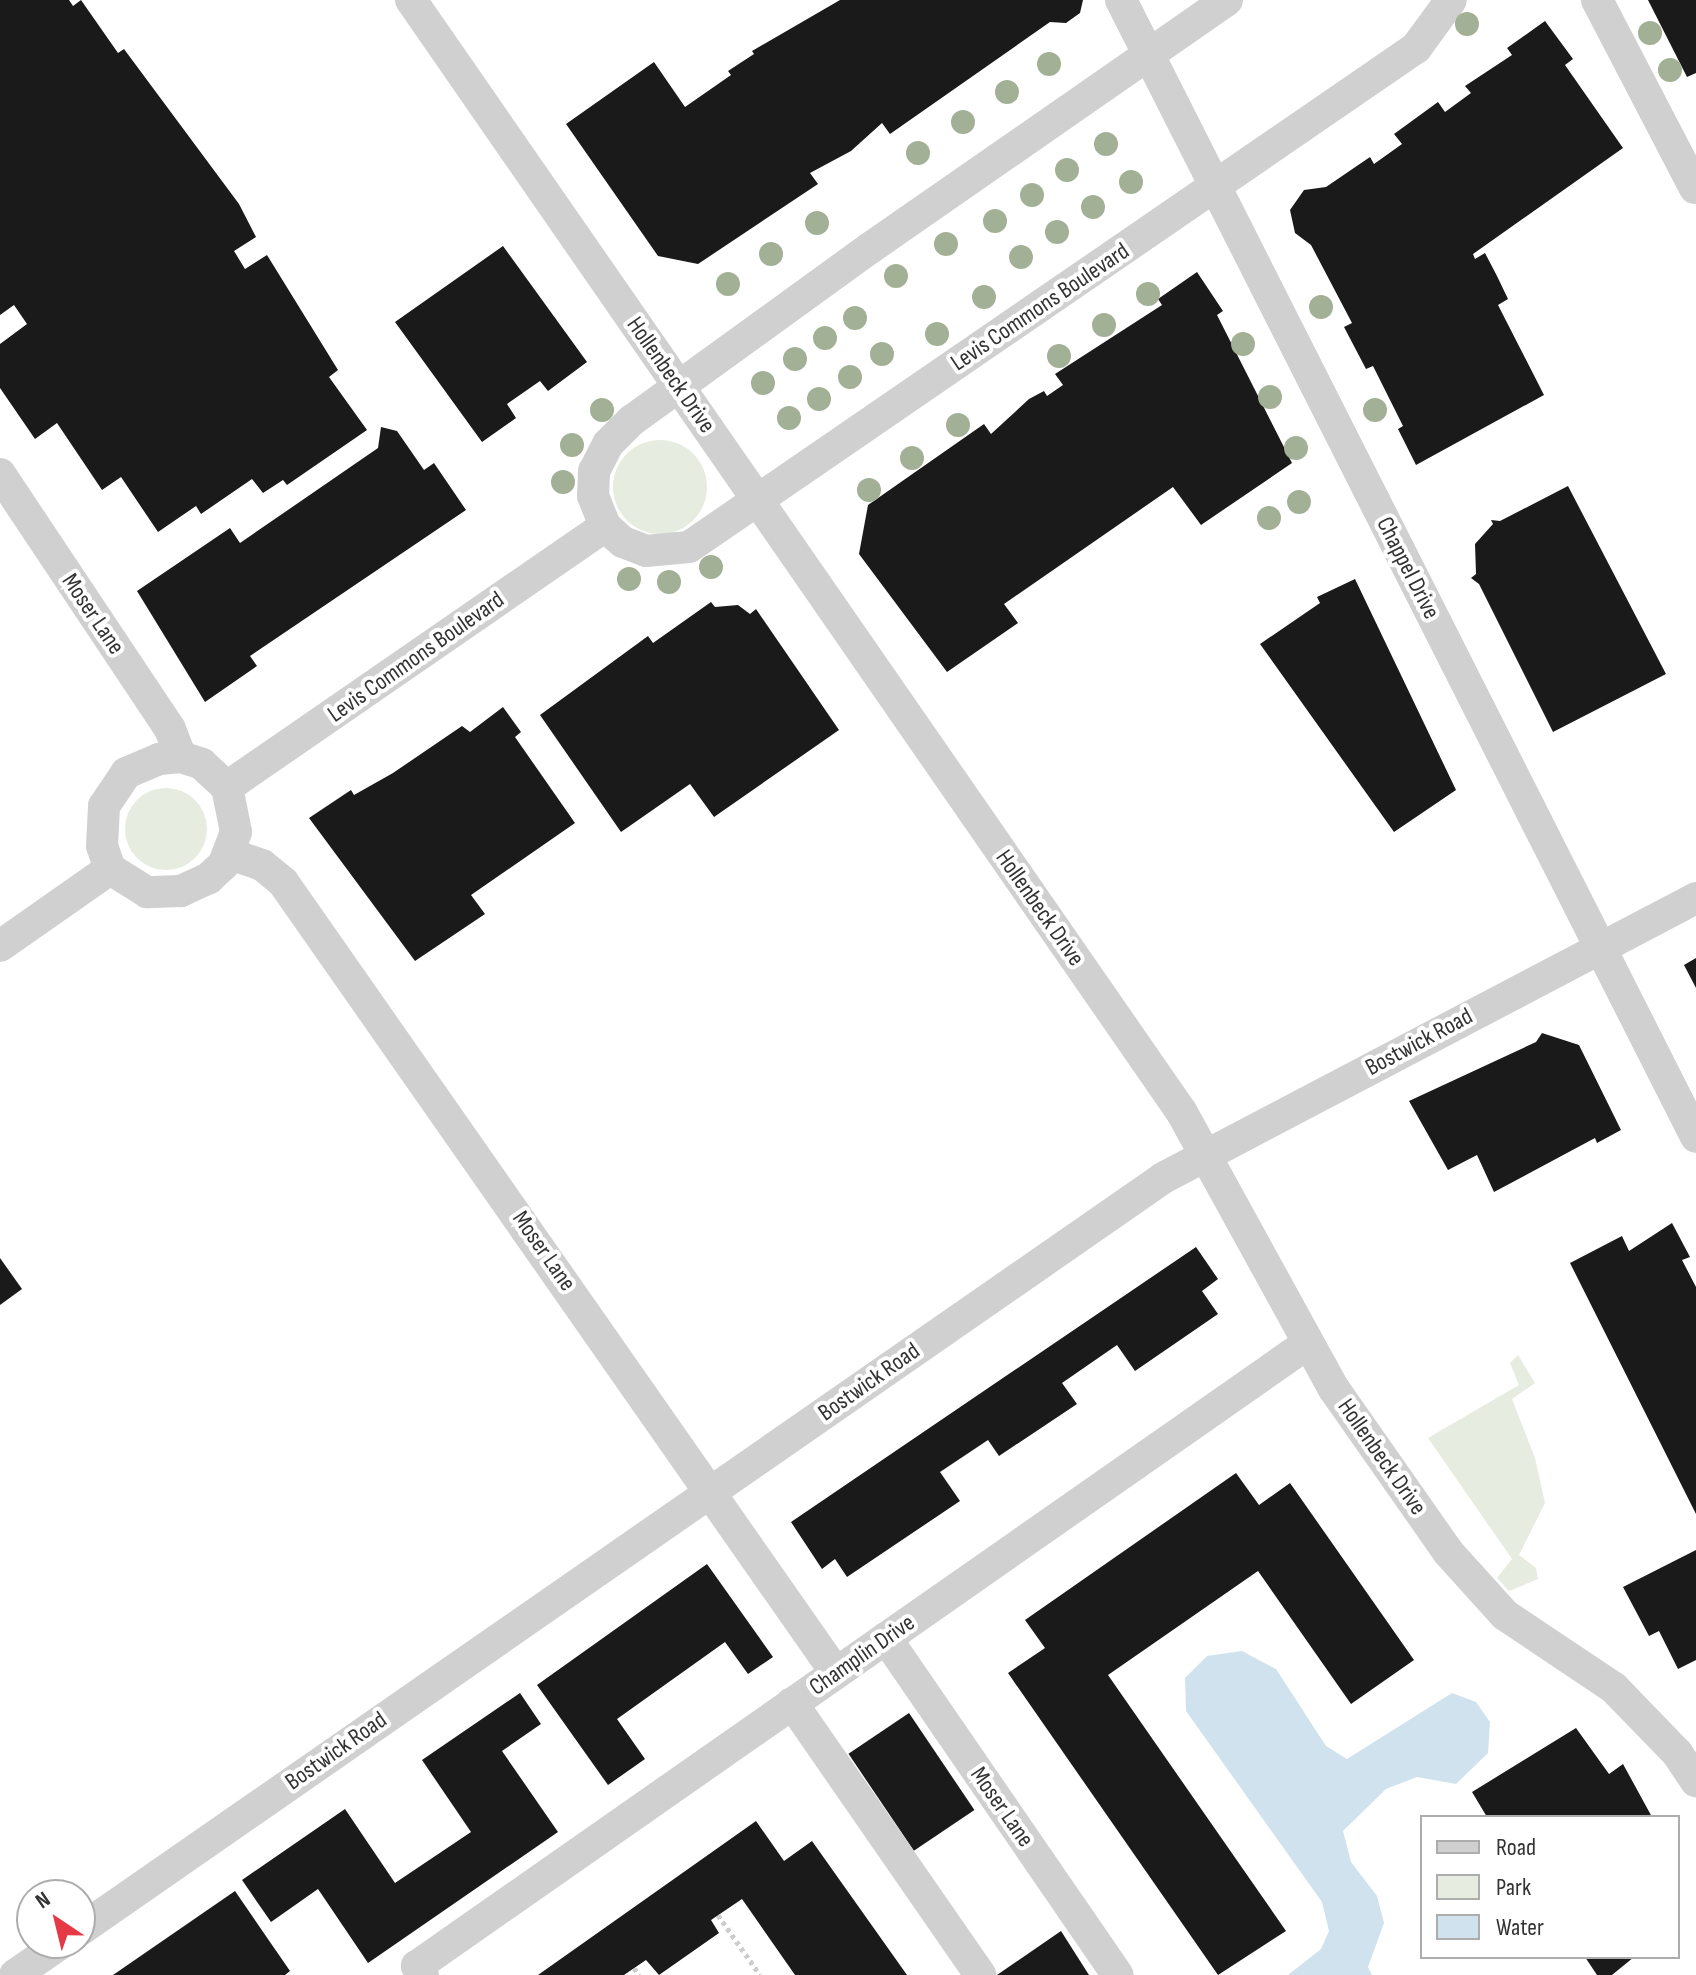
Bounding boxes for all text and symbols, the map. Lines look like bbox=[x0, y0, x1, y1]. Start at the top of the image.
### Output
street label: Levis Commons Boulevard bbox=[946, 237, 1134, 377]
street label: Hollenbeck Drive bbox=[620, 311, 722, 439]
street label: Chappel Drive bbox=[1370, 512, 1446, 624]
street label: Moser Lane bbox=[56, 568, 130, 660]
street label: Levis Commons Boulevard bbox=[322, 585, 510, 729]
street label: Hollenbeck Drive bbox=[989, 844, 1091, 972]
street label: Bostwick Road bbox=[1361, 1002, 1477, 1082]
street label: Moser Lane bbox=[506, 1205, 582, 1297]
street label: Bostwick Road bbox=[813, 1337, 925, 1427]
street label: Hollenbeck Drive bbox=[1331, 1393, 1433, 1521]
street label: Champlin Drive bbox=[804, 1608, 920, 1702]
street label: Bostwick Road bbox=[280, 1706, 392, 1796]
street label: Moser Lane bbox=[964, 1761, 1040, 1853]
legend bbox=[1420, 1815, 1680, 1959]
text: Road bbox=[1496, 1833, 1536, 1862]
text: Park bbox=[1496, 1873, 1531, 1902]
north arrow bbox=[16, 1879, 96, 1959]
text: N bbox=[31, 1886, 56, 1915]
text: Water bbox=[1496, 1913, 1544, 1942]

